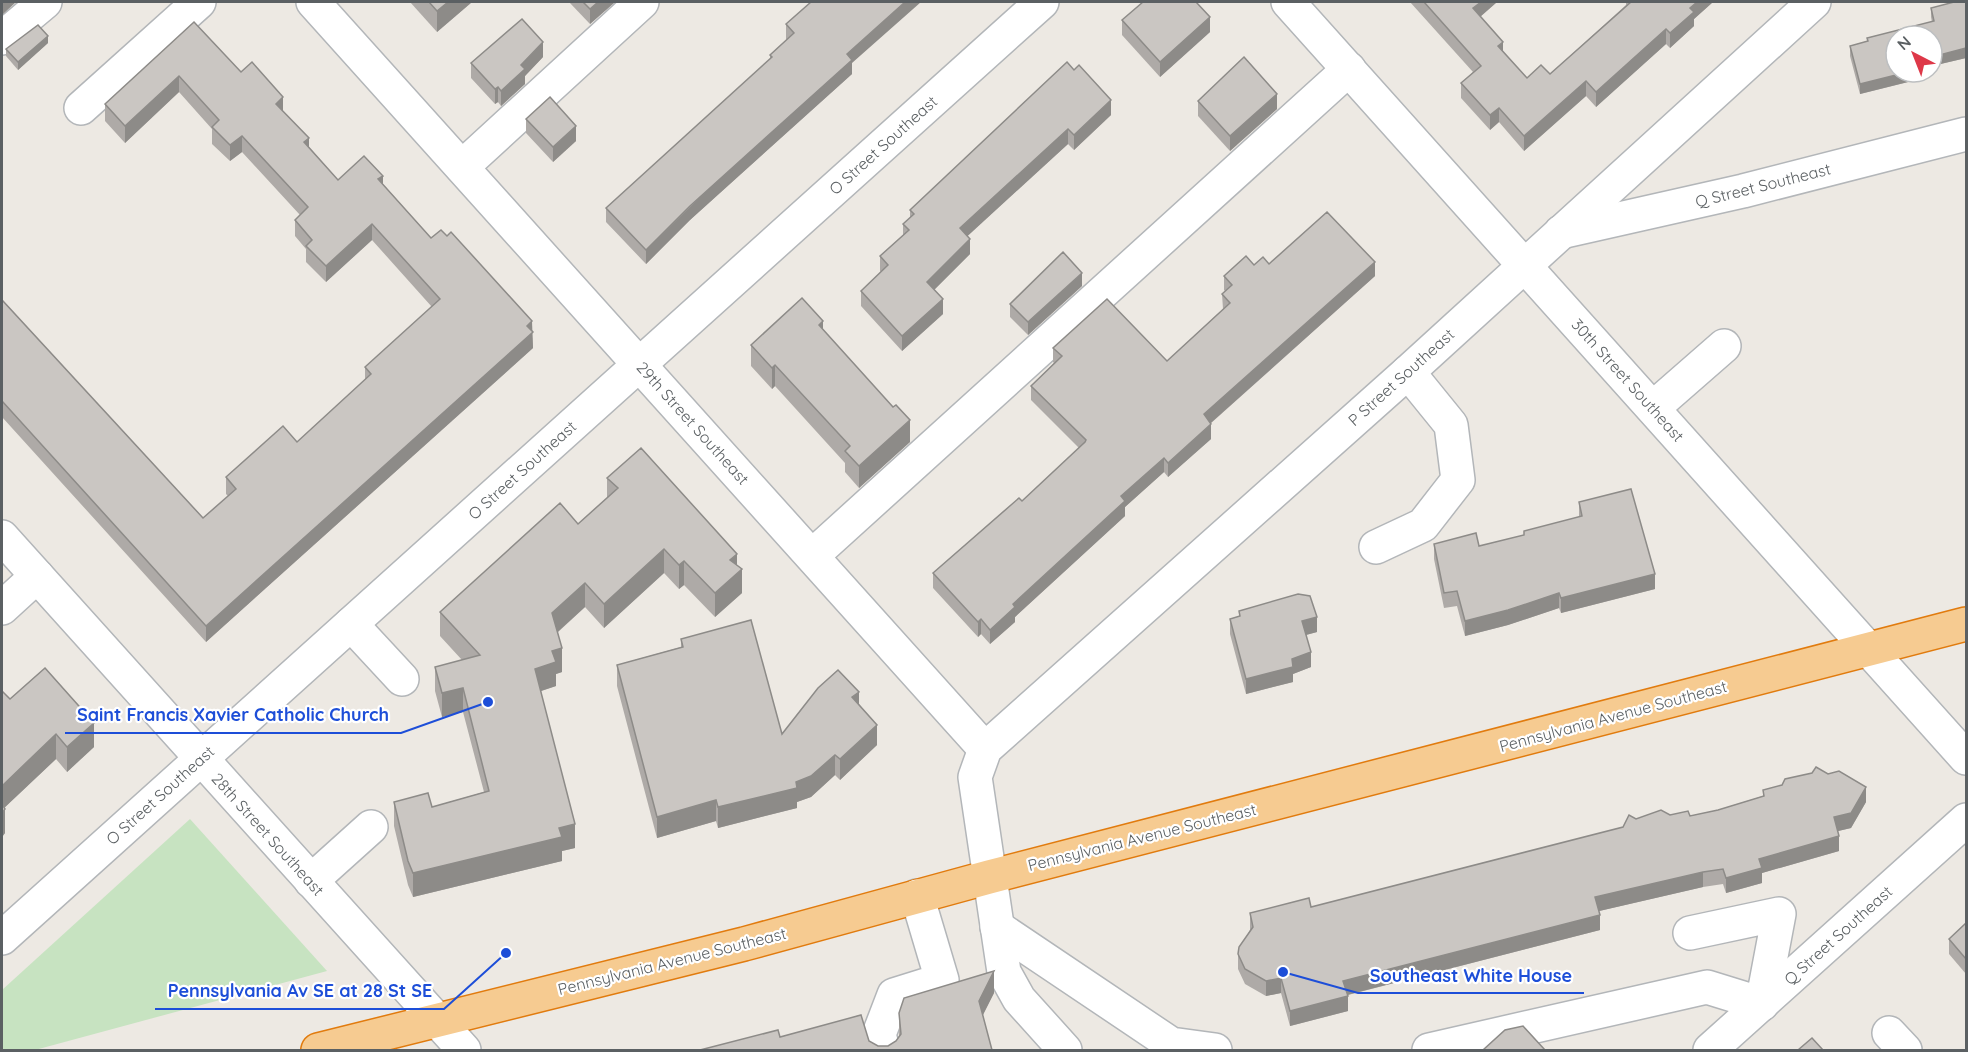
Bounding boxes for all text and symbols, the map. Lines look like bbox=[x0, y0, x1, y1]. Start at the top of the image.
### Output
north arrow bbox=[1884, 24, 1944, 84]
text: N bbox=[1893, 31, 1915, 54]
street label: O Street Southeast bbox=[825, 91, 941, 199]
street label: Q Street Southeast bbox=[1693, 158, 1833, 212]
street label: 30th Street Southeast bbox=[1567, 314, 1689, 446]
street label: P Street Southeast bbox=[1344, 324, 1458, 430]
street label: 29th Street Southeast bbox=[632, 357, 754, 489]
street label: O Street Southeast bbox=[464, 416, 580, 524]
street label: Pennsylvania Avenue Southeast bbox=[1497, 676, 1729, 756]
callout: Saint Francis Xavier Catholic Church bbox=[65, 697, 401, 733]
text: Saint Francis Xavier Catholic Church bbox=[77, 703, 389, 726]
street label: O Street Southeast bbox=[102, 741, 218, 849]
street label: 28th Street Southeast bbox=[208, 768, 328, 900]
street label: Pennsylvania Avenue Southeast bbox=[1026, 799, 1258, 875]
street label: Q Street Southeast bbox=[1780, 881, 1896, 989]
street label: Pennsylvania Avenue Southeast bbox=[556, 923, 788, 999]
callout: Southeast White House bbox=[1358, 957, 1584, 993]
text: Southeast White House bbox=[1370, 964, 1572, 987]
callout: Pennsylvania Av SE at 28 St SE bbox=[155, 973, 444, 1009]
text: Pennsylvania Av SE at 28 St SE bbox=[168, 979, 432, 1002]

